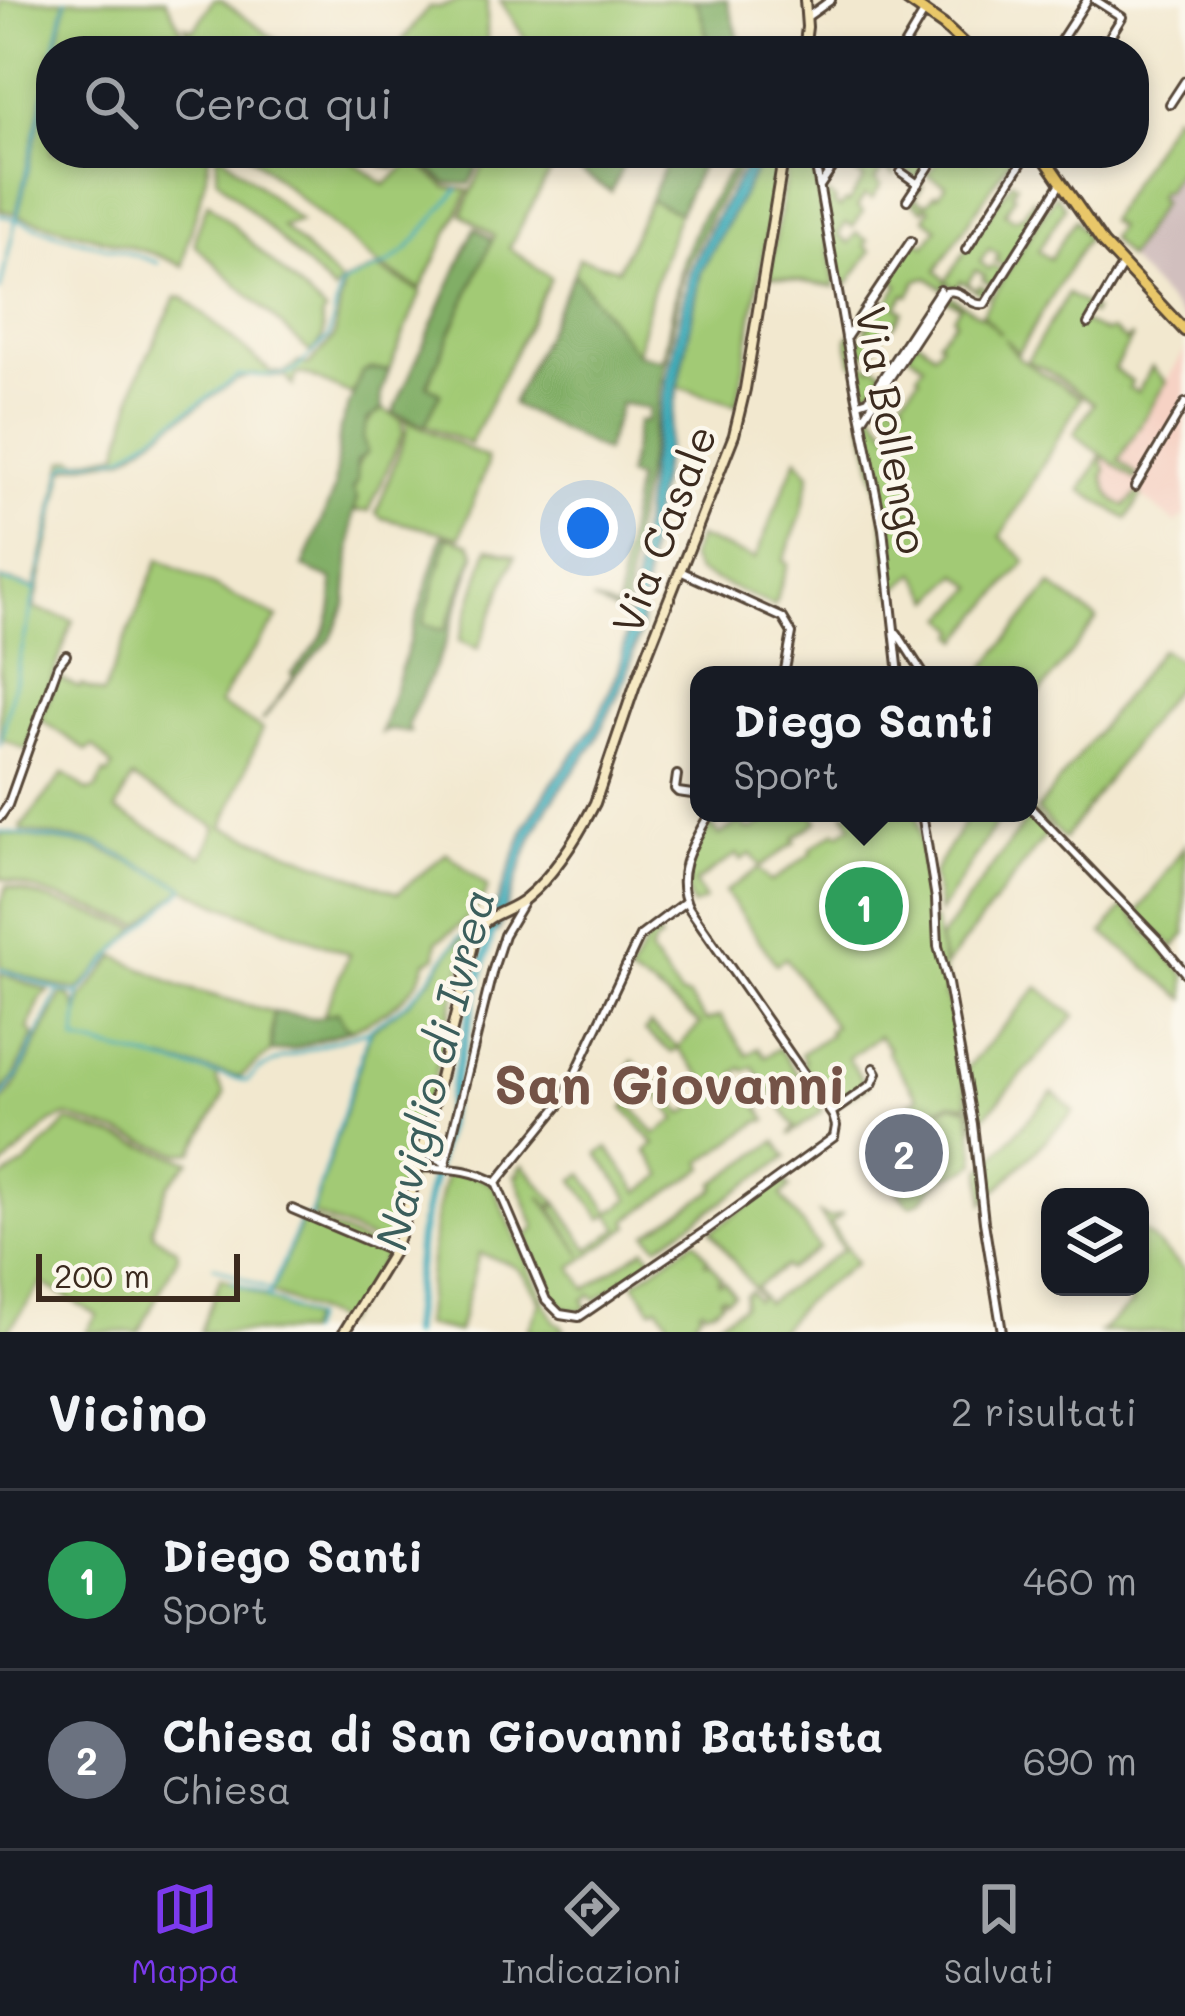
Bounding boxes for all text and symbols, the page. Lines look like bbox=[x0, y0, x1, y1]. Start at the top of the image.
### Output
search box bbox=[36, 36, 1149, 168]
icon: search bbox=[78, 69, 144, 135]
text: Cerca qui bbox=[174, 73, 393, 131]
street label: Via Bollengo bbox=[844, 302, 942, 558]
street label: Via Casale bbox=[598, 417, 728, 641]
your location bbox=[558, 498, 618, 558]
popup bbox=[690, 666, 1038, 822]
text: Diego Santi bbox=[733, 690, 995, 748]
text: Sport bbox=[733, 748, 839, 799]
pin: 1 bbox=[825, 861, 903, 951]
water label: Naviglio di Ivrea bbox=[360, 883, 506, 1255]
district label: San Giovanni bbox=[494, 1047, 846, 1118]
pin: 2 bbox=[865, 1108, 943, 1198]
map controls bbox=[1041, 1188, 1149, 1296]
button: layers bbox=[1041, 1188, 1149, 1296]
scale bar bbox=[36, 1248, 240, 1301]
text: 200 m bbox=[54, 1253, 150, 1296]
text: Vicino bbox=[48, 1377, 207, 1444]
text: 2 risultati bbox=[951, 1385, 1137, 1436]
text: Diego Santi bbox=[162, 1525, 423, 1583]
text: 1 bbox=[78, 1554, 96, 1605]
text: 460 m bbox=[1023, 1554, 1137, 1605]
text: Sport bbox=[162, 1583, 268, 1634]
text: Chiesa di San Giovanni Battista bbox=[162, 1705, 884, 1763]
text: 2 bbox=[76, 1734, 98, 1785]
text: 690 m bbox=[1023, 1734, 1137, 1785]
text: Chiesa bbox=[162, 1763, 291, 1814]
tab: Mappa bbox=[131, 1876, 239, 1991]
tab: Indicazioni bbox=[501, 1876, 682, 1991]
tab: Salvati bbox=[944, 1876, 1054, 1991]

